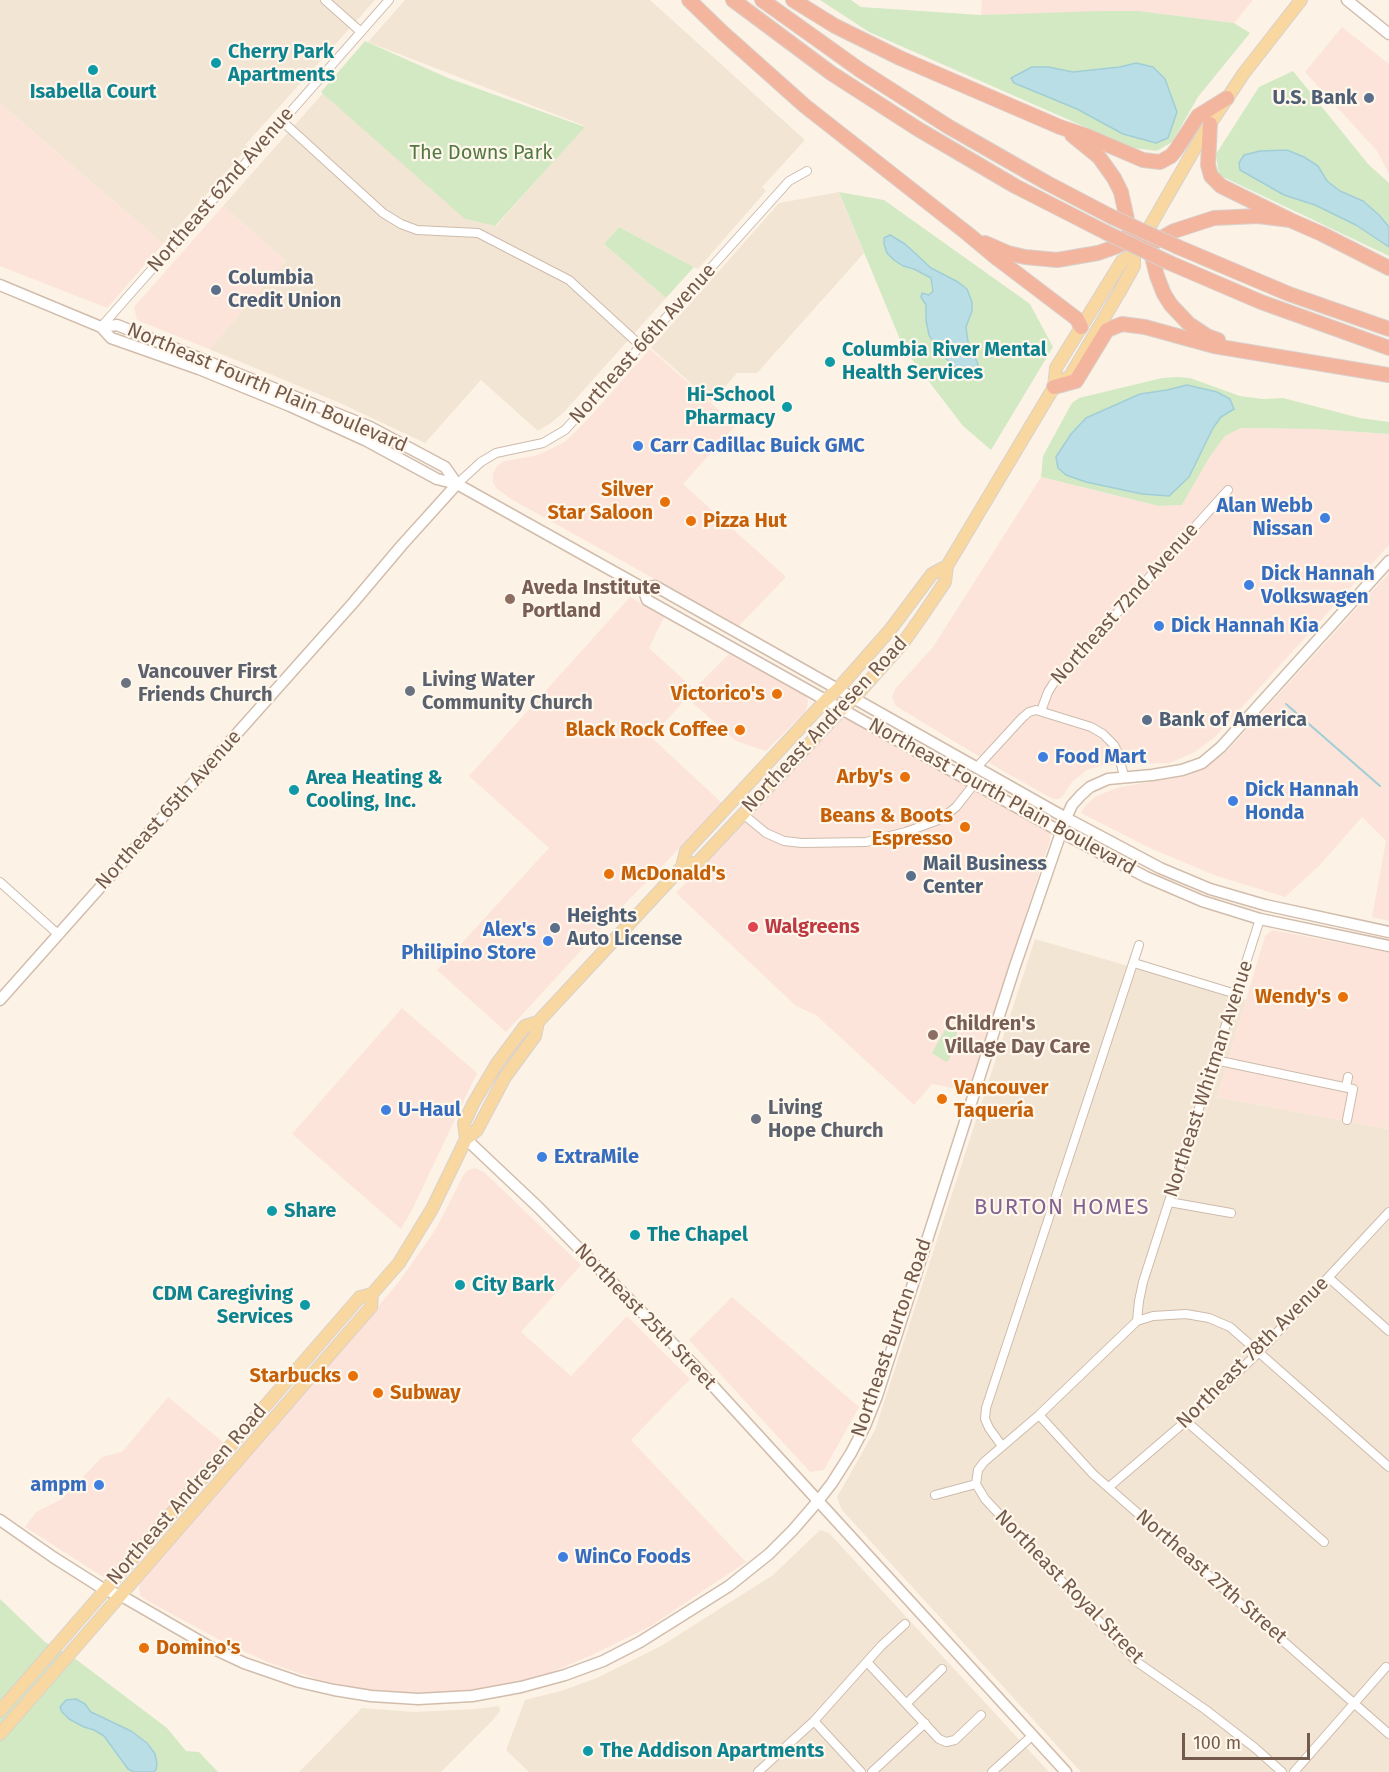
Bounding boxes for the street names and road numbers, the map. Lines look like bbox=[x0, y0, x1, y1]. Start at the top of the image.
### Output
street label: Northeast 62nd Avenue bbox=[143, 103, 299, 277]
street label: Northeast 66th Avenue bbox=[565, 259, 721, 429]
street label: Northeast Fourth Plain Boulevard bbox=[123, 318, 411, 458]
street label: Northeast 72nd Avenue bbox=[1046, 518, 1204, 690]
street label: Northeast Andresen Road bbox=[737, 632, 913, 818]
street label: Northeast Fourth Plain Boulevard bbox=[864, 713, 1140, 881]
street label: Northeast 65th Avenue bbox=[91, 725, 247, 895]
street label: Northeast Whitman Avenue bbox=[1159, 957, 1259, 1201]
street label: Northeast Burton Road bbox=[847, 1236, 937, 1440]
street label: Northeast 25th Street bbox=[569, 1239, 721, 1395]
street label: Northeast 78th Avenue bbox=[1172, 1272, 1334, 1434]
street label: Northeast Andresen Road bbox=[102, 1400, 272, 1590]
street label: Northeast Royal Street bbox=[989, 1505, 1149, 1669]
street label: Northeast 27th Street bbox=[1131, 1505, 1291, 1649]

